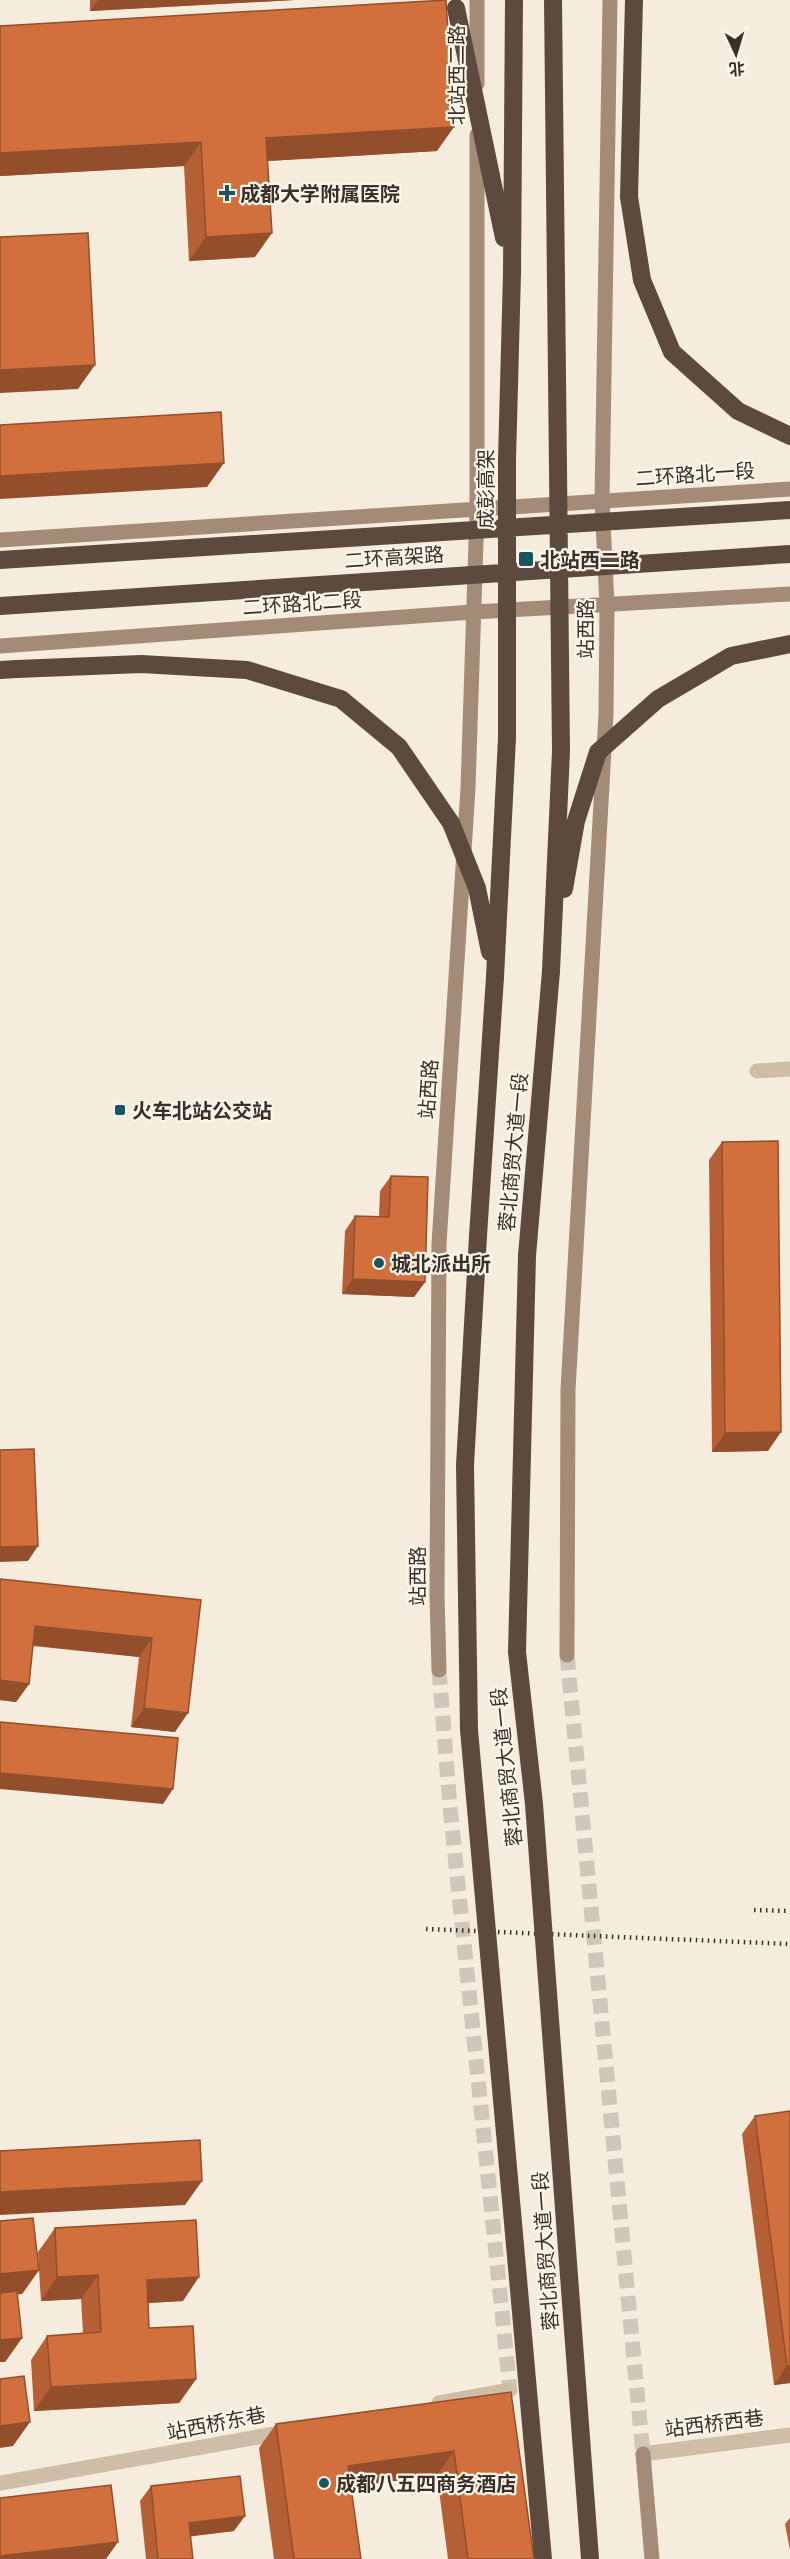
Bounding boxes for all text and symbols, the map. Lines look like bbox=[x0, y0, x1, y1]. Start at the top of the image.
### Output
north arrow bbox=[706, 24, 766, 84]
street label: 北站西二路 bbox=[444, 25, 469, 125]
text: 北 bbox=[728, 58, 746, 79]
place label: 成都大学附属医院 bbox=[240, 181, 400, 206]
marker: 成都大学附属医院 bbox=[218, 184, 236, 202]
street label: 成彭高架 bbox=[473, 449, 498, 529]
street label: 二环路北一段 bbox=[634, 457, 756, 491]
street label: 二环高架路 bbox=[343, 541, 445, 573]
place label: 北站西二路 bbox=[540, 547, 640, 572]
marker: 北站西二路 bbox=[517, 550, 535, 568]
street label: 二环路北二段 bbox=[241, 586, 363, 620]
street label: 站西路 bbox=[573, 599, 598, 659]
street label: 站西路 bbox=[413, 1058, 443, 1120]
street label: 蓉北商贸大道一段 bbox=[494, 1071, 532, 1233]
place label: 火车北站公交站 bbox=[132, 1098, 272, 1123]
marker: 火车北站公交站 bbox=[113, 1103, 127, 1117]
place label: 城北派出所 bbox=[391, 1251, 491, 1276]
marker: 城北派出所 bbox=[372, 1256, 386, 1270]
street label: 站西路 bbox=[405, 1546, 430, 1606]
street label: 蓉北商贸大道一段 bbox=[485, 1686, 527, 1848]
street label: 蓉北商贸大道一段 bbox=[527, 2170, 563, 2332]
street label: 站西桥东巷 bbox=[165, 2401, 267, 2445]
street label: 站西桥西巷 bbox=[663, 2404, 765, 2442]
place label: 成都八五四商务酒店 bbox=[336, 2471, 516, 2496]
marker: 成都八五四商务酒店 bbox=[317, 2476, 331, 2490]

